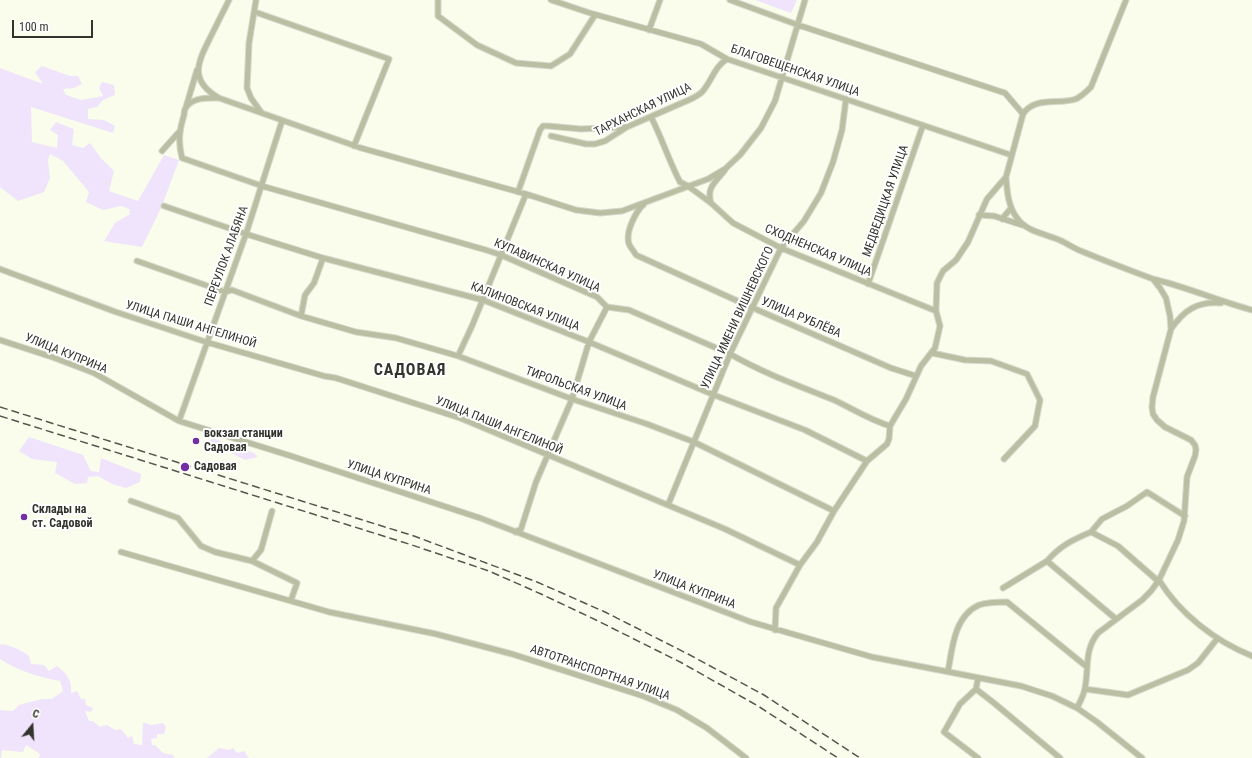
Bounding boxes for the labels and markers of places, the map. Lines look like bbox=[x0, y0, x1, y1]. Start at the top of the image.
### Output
place label: вокзал станции Садовая bbox=[204, 427, 283, 455]
marker: вокзал станции Садовая bbox=[191, 436, 201, 446]
place label: Садовая bbox=[194, 460, 237, 474]
marker: Садовая bbox=[179, 461, 191, 473]
place label: Склады на ст. Садовой bbox=[32, 503, 92, 531]
marker: Склады на ст. Садовой bbox=[19, 512, 29, 522]

